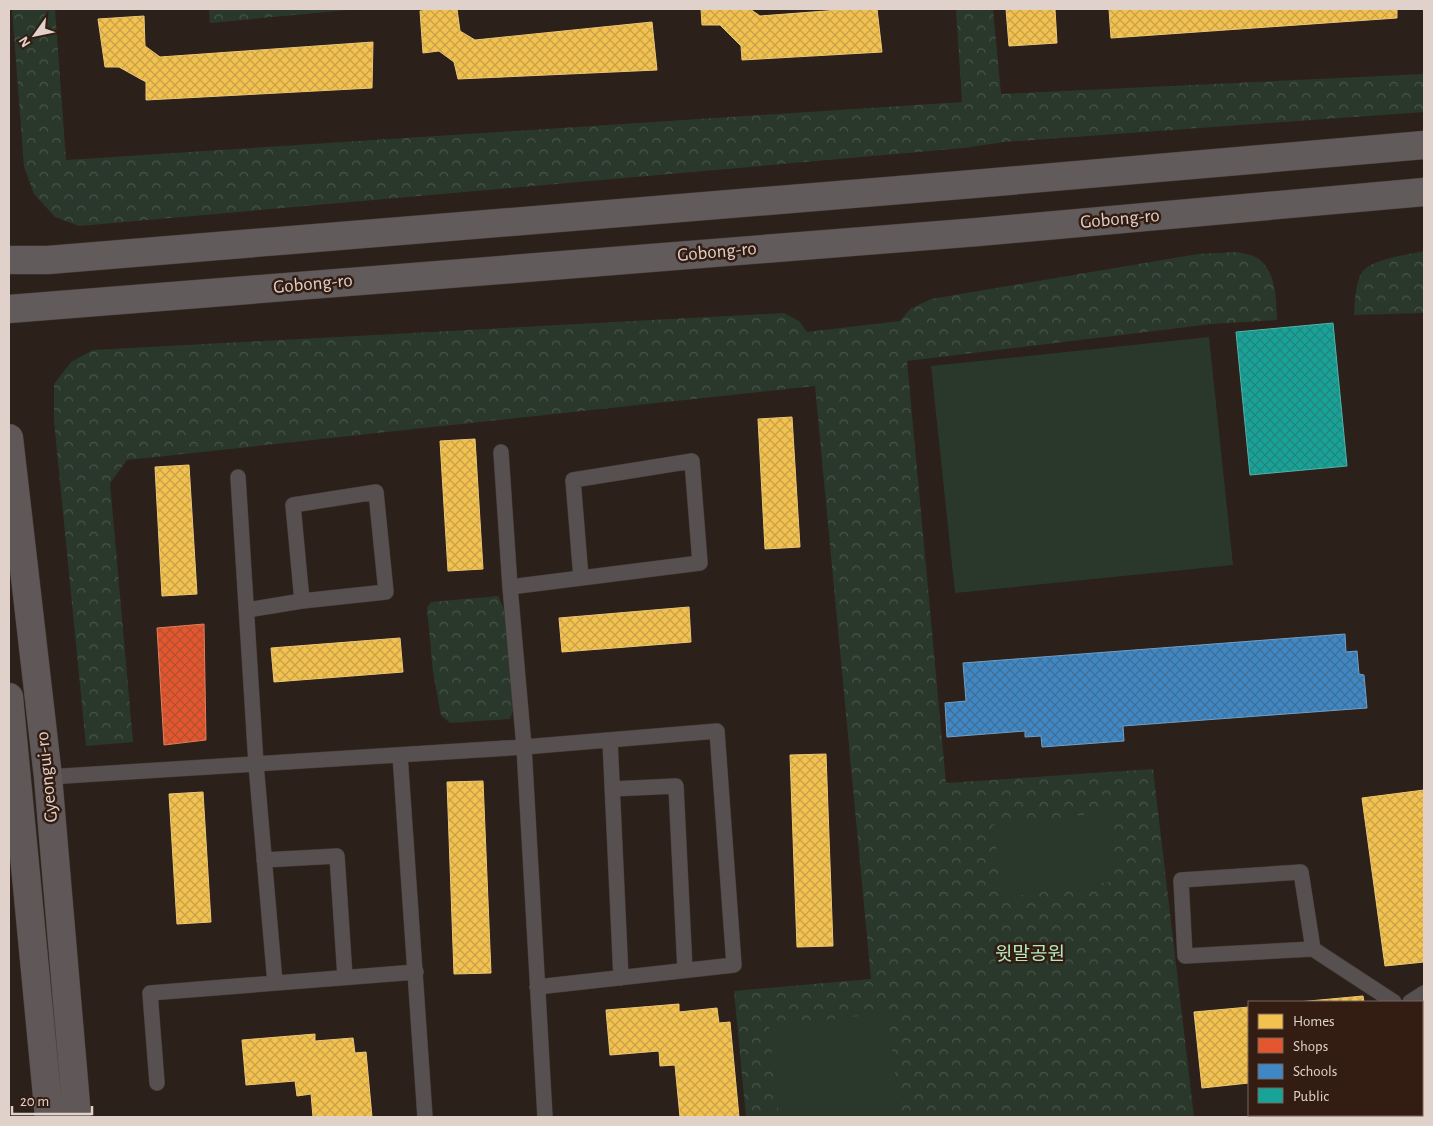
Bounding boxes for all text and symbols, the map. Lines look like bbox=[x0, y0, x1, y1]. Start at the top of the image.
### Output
north arrow bbox=[10, 10, 60, 60]
text: N bbox=[16, 34, 33, 49]
street label: Gobong-ro bbox=[1080, 206, 1160, 232]
street label: Gobong-ro bbox=[677, 239, 757, 265]
street label: Gobong-ro bbox=[273, 271, 353, 297]
street label: Gyeongui-ro bbox=[33, 731, 61, 823]
park label: 윗말공원 bbox=[995, 944, 1065, 964]
legend bbox=[1248, 1001, 1423, 1116]
text: Homes bbox=[1293, 1014, 1335, 1029]
text: Shops bbox=[1293, 1039, 1328, 1054]
text: Schools bbox=[1293, 1064, 1337, 1079]
scale bar bbox=[12, 1084, 92, 1116]
text: Public bbox=[1293, 1089, 1329, 1104]
text: 20 m bbox=[20, 1094, 49, 1109]

